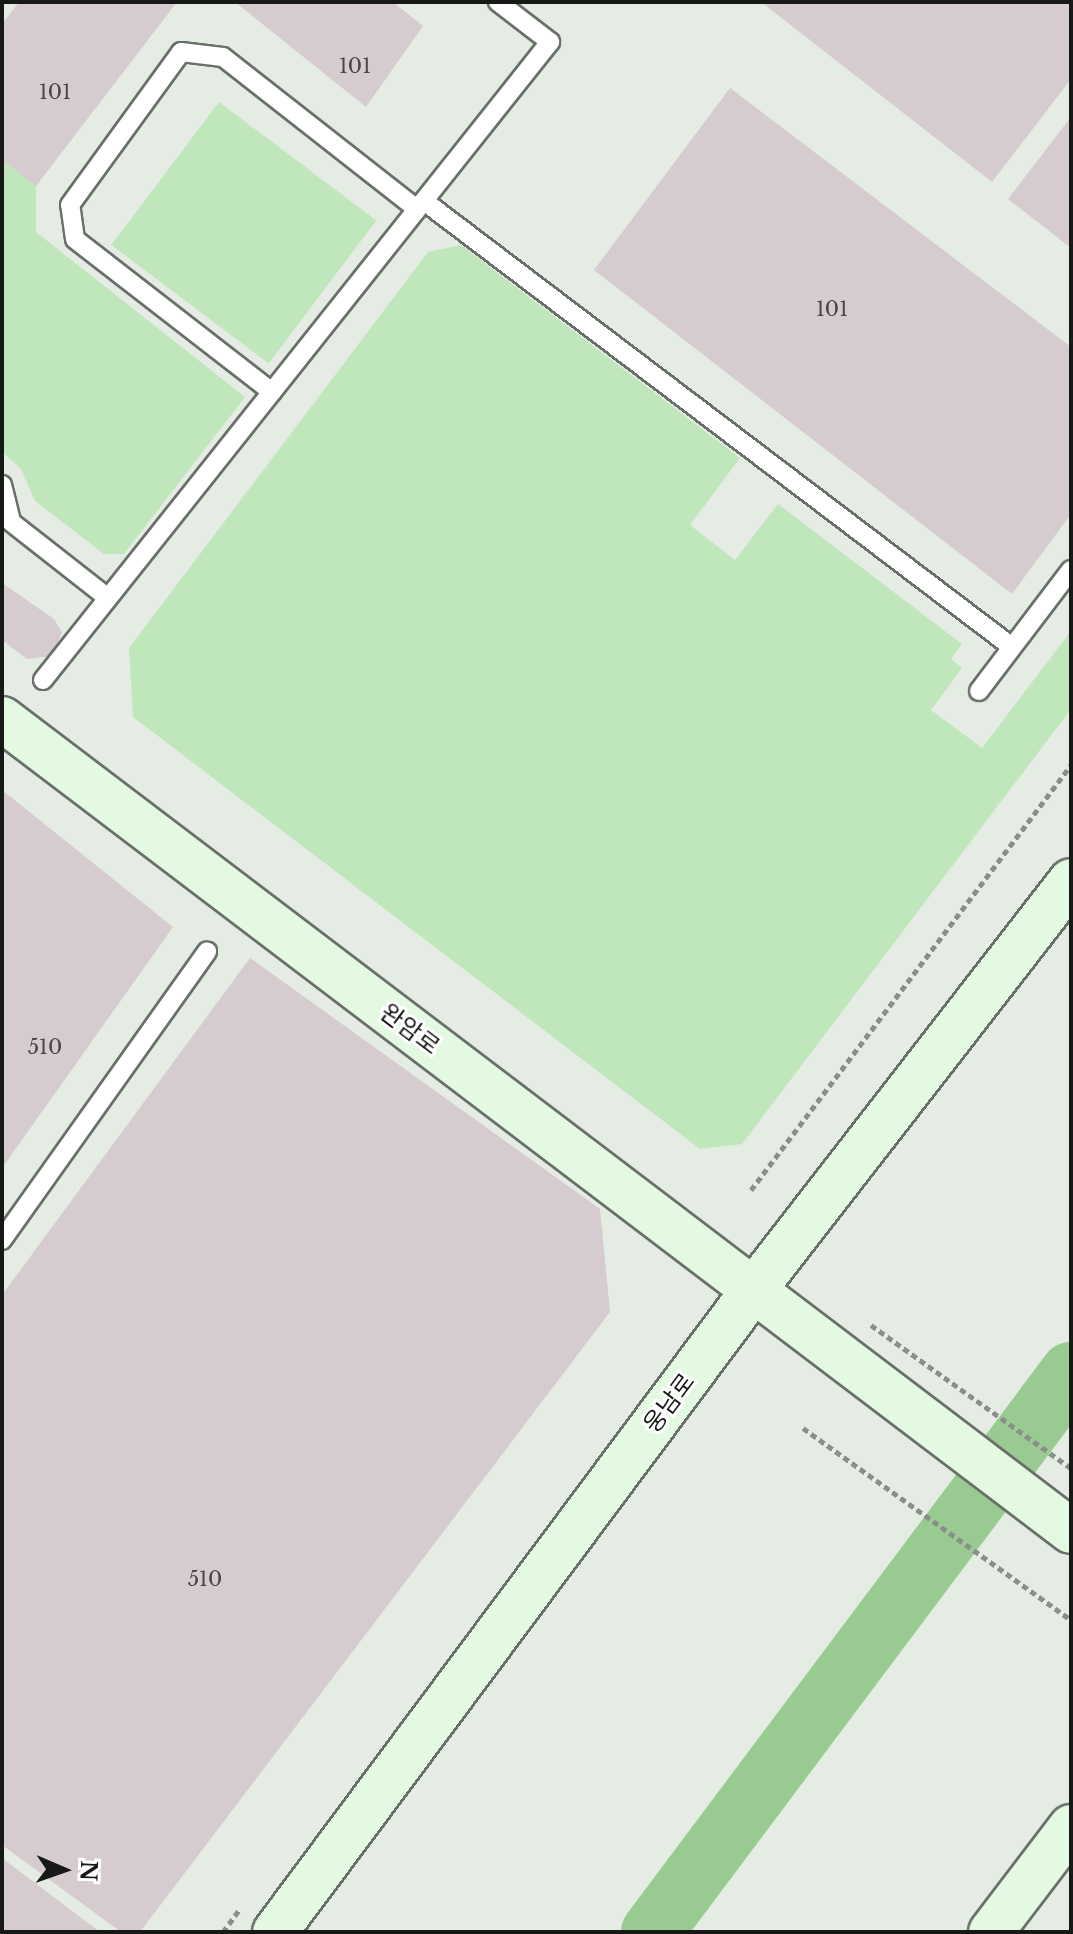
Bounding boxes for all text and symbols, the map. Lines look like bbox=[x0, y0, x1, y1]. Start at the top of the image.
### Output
house number: 101 bbox=[339, 54, 371, 78]
house number: 101 bbox=[39, 80, 71, 104]
house number: 101 bbox=[816, 297, 848, 321]
street label: 완암로 bbox=[375, 998, 445, 1060]
house number: 510 bbox=[28, 1035, 62, 1059]
street label: 웅남로 bbox=[638, 1368, 700, 1438]
house number: 510 bbox=[188, 1567, 222, 1591]
north arrow bbox=[24, 1830, 104, 1910]
text: N bbox=[75, 1860, 102, 1882]

